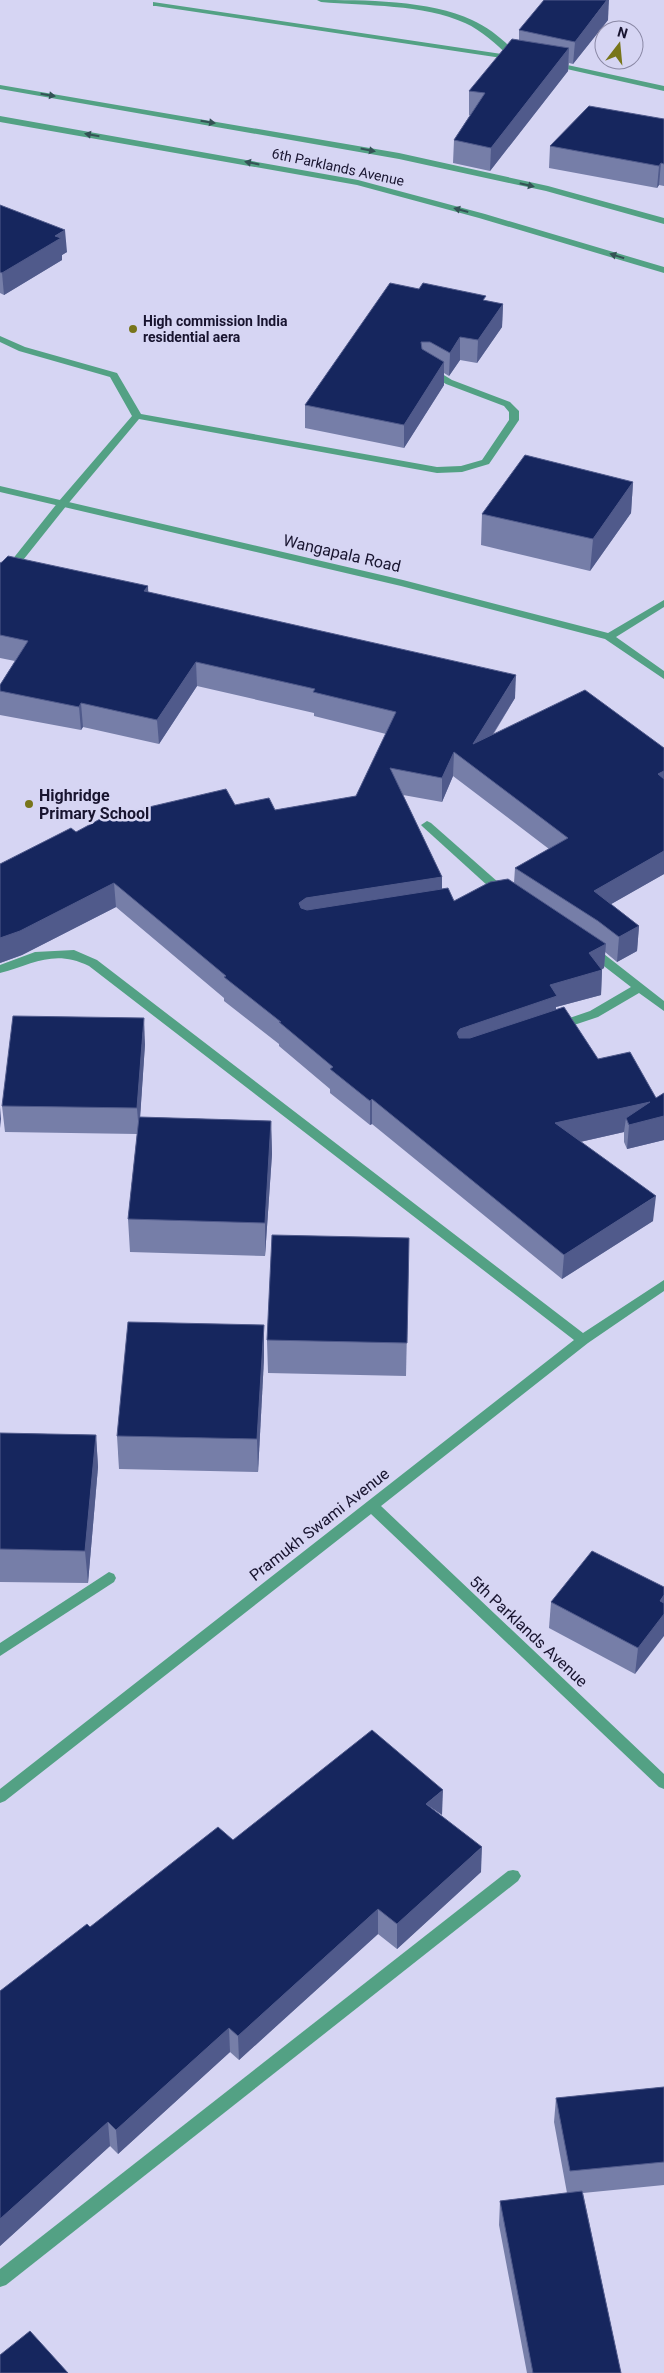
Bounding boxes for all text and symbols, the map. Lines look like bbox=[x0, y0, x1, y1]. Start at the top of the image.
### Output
north arrow bbox=[594, 20, 644, 70]
text: N bbox=[616, 23, 630, 42]
one-way arrow bbox=[40, 92, 56, 100]
one-way arrow bbox=[201, 118, 217, 126]
one-way arrow bbox=[83, 131, 99, 139]
street label: 6th Parklands Avenue bbox=[270, 145, 406, 189]
one-way arrow bbox=[361, 146, 376, 154]
one-way arrow bbox=[243, 159, 259, 167]
one-way arrow bbox=[520, 181, 536, 189]
one-way arrow bbox=[454, 206, 469, 214]
one-way arrow bbox=[610, 252, 625, 260]
place label: High commission India residential aera bbox=[143, 313, 288, 345]
marker: High commission India residential aera bbox=[127, 323, 139, 335]
street label: Wangapala Road bbox=[281, 531, 403, 576]
place label: Highridge Primary School bbox=[39, 786, 149, 823]
marker: Highridge Primary School bbox=[23, 798, 35, 810]
street label: Pramukh Swami Avenue bbox=[246, 1464, 393, 1585]
street label: 5th Parklands Avenue bbox=[466, 1572, 592, 1691]

